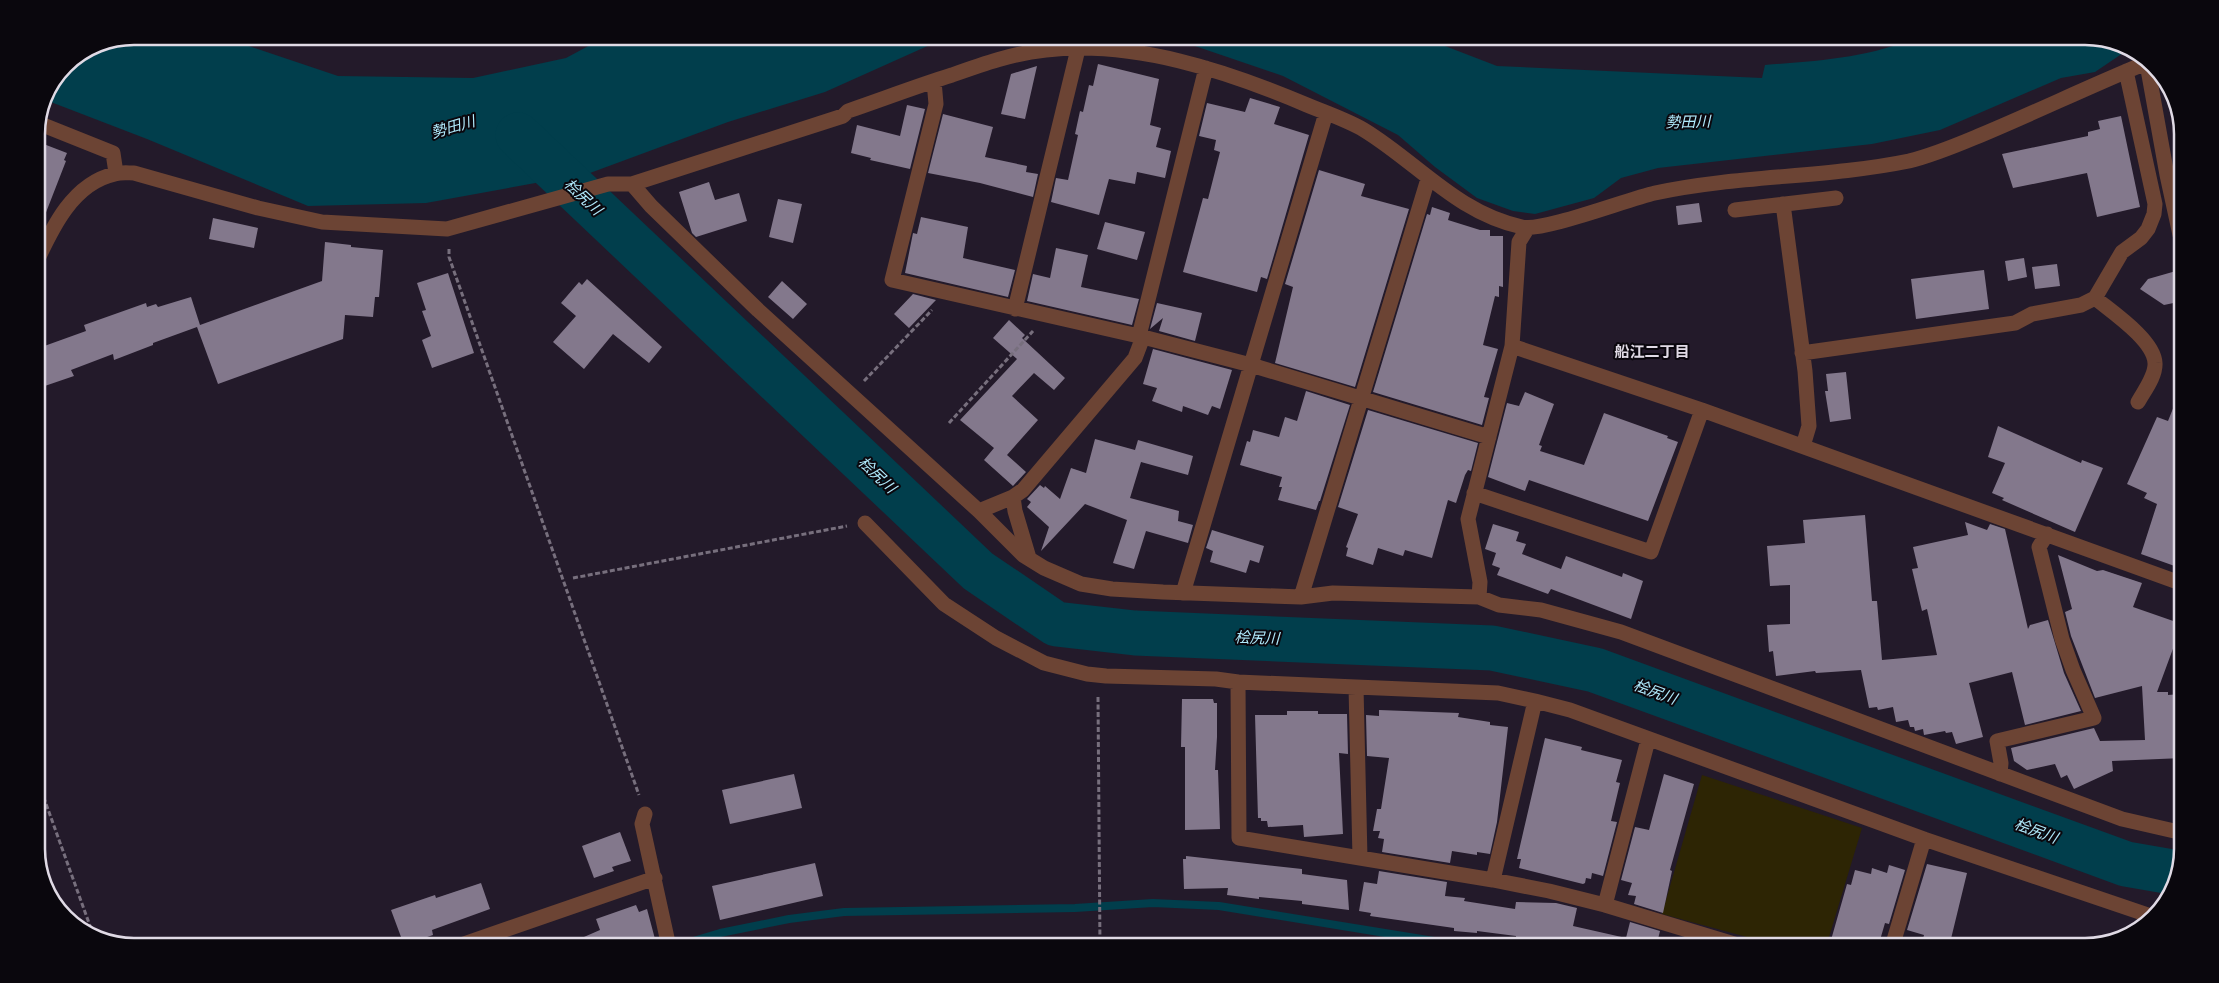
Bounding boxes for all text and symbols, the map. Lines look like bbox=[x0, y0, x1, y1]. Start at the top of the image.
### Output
water label: 勢田川 bbox=[429, 111, 480, 144]
water label: 勢田川 bbox=[1665, 112, 1713, 133]
water label: 桧尻川 bbox=[559, 174, 608, 222]
district label: 船江二丁目 bbox=[1614, 342, 1690, 363]
water label: 桧尻川 bbox=[853, 452, 902, 500]
water label: 桧尻川 bbox=[1234, 627, 1282, 650]
water label: 桧尻川 bbox=[1630, 675, 1681, 711]
water label: 桧尻川 bbox=[2011, 814, 2062, 850]

